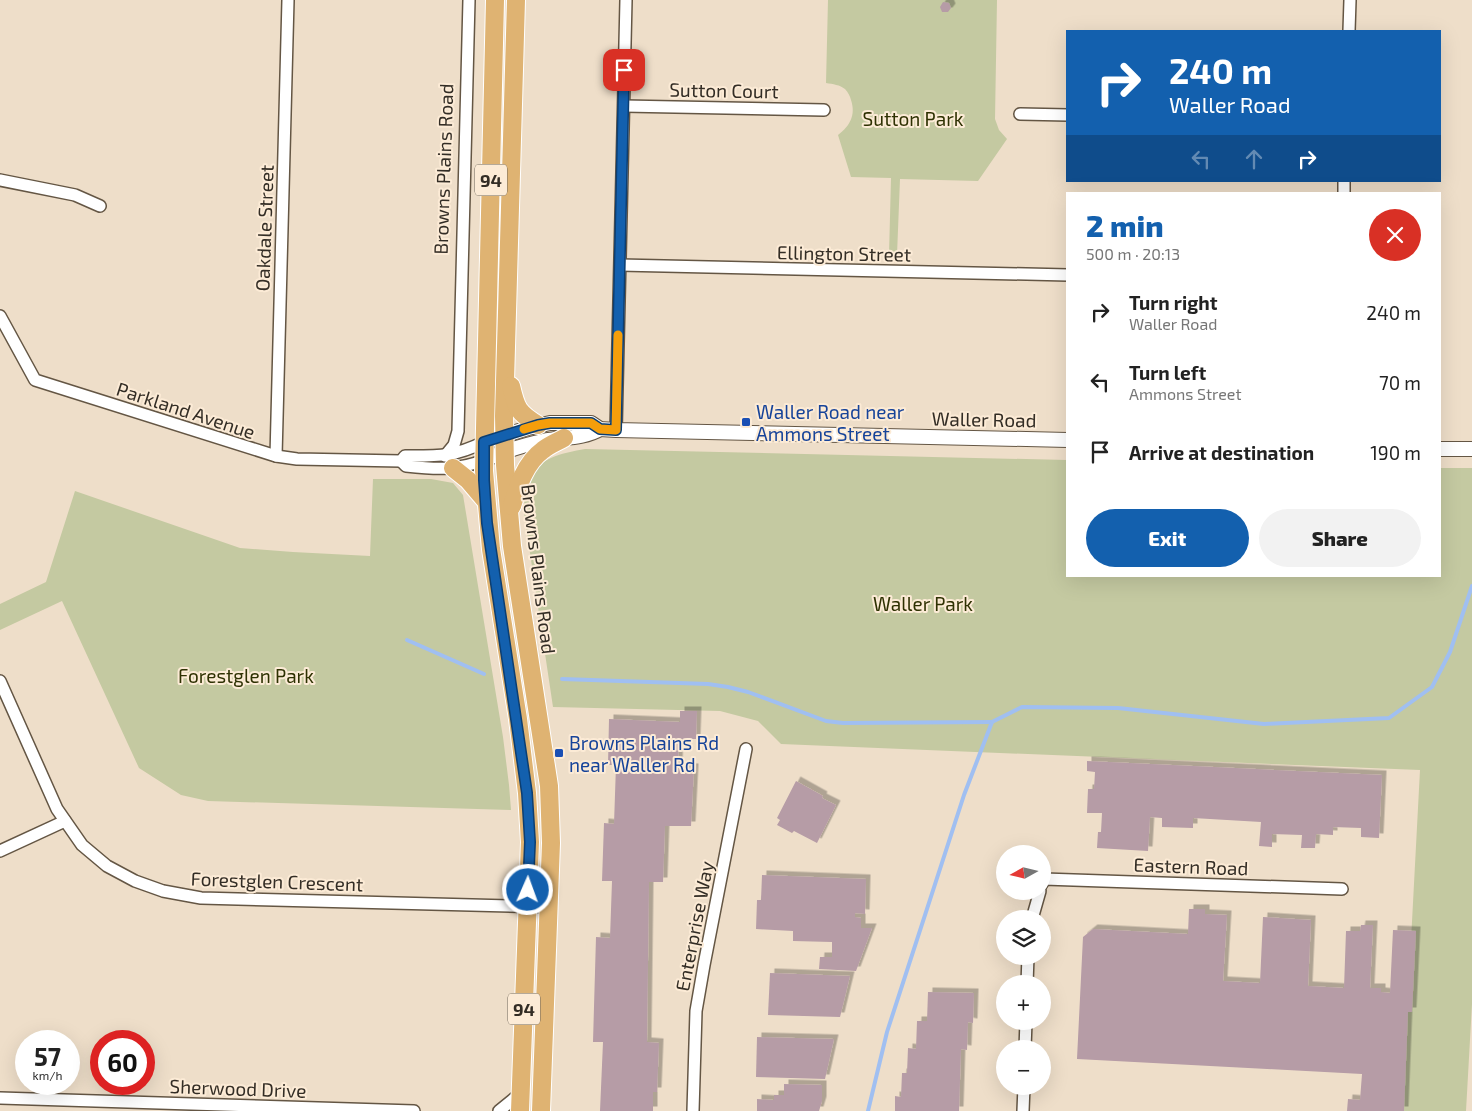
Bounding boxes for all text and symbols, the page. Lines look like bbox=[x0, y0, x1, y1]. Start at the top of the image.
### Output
pin bbox=[603, 49, 645, 91]
text: 240 m bbox=[1169, 49, 1272, 91]
icon: right bbox=[1086, 50, 1151, 115]
icon: arrive bbox=[610, 56, 638, 84]
street label: Sutton Court bbox=[669, 78, 779, 102]
street label: Browns Plains Road bbox=[429, 83, 457, 255]
text: Waller Road bbox=[1169, 91, 1291, 117]
park label: Sutton Park bbox=[863, 107, 964, 130]
icon: left bbox=[1187, 145, 1215, 173]
icon: ahead bbox=[1240, 145, 1268, 173]
icon: right bbox=[1293, 145, 1321, 173]
street label: Oakdale Street bbox=[250, 164, 278, 292]
road number: 94 bbox=[475, 164, 507, 196]
text: 2 min bbox=[1086, 207, 1164, 243]
button: close bbox=[1369, 209, 1421, 261]
street label: Ellington Street bbox=[777, 240, 911, 266]
text: 500 m · 20:13 bbox=[1086, 244, 1180, 263]
text: Turn right bbox=[1129, 291, 1217, 314]
icon: right bbox=[1086, 298, 1114, 326]
text: 240 m bbox=[1366, 301, 1421, 324]
text: Waller Road bbox=[1129, 314, 1217, 333]
text: Turn left bbox=[1129, 361, 1206, 384]
icon: left bbox=[1086, 368, 1114, 396]
text: 70 m bbox=[1379, 371, 1421, 394]
street label: Parkland Avenue bbox=[114, 377, 258, 443]
text: Ammons Street bbox=[1129, 384, 1242, 403]
place label: Waller Road near Ammons Street bbox=[756, 400, 905, 445]
street label: Waller Road bbox=[931, 407, 1037, 431]
marker: Waller Road near Ammons Street bbox=[740, 416, 752, 428]
icon: arrive bbox=[1086, 438, 1114, 466]
text: Arrive at destination bbox=[1129, 441, 1314, 464]
text: 190 m bbox=[1370, 441, 1421, 464]
street label: Browns Plains Road bbox=[517, 483, 561, 655]
button: Exit bbox=[1086, 509, 1249, 567]
button: Share bbox=[1259, 509, 1421, 567]
park label: Waller Park bbox=[873, 592, 973, 615]
park label: Forestglen Park bbox=[178, 664, 314, 687]
place label: Browns Plains Rd near Waller Rd bbox=[569, 731, 719, 776]
marker: Browns Plains Rd near Waller Rd bbox=[553, 747, 565, 759]
north arrow bbox=[996, 845, 1051, 900]
map controls bbox=[996, 845, 1051, 1095]
street label: Eastern Road bbox=[1133, 853, 1249, 879]
street label: Enterprise Way bbox=[670, 859, 718, 993]
position arrow bbox=[501, 863, 553, 915]
street label: Forestglen Crescent bbox=[190, 866, 364, 896]
button: layers bbox=[996, 910, 1051, 965]
button: + bbox=[996, 975, 1051, 1030]
road number: 94 bbox=[508, 994, 540, 1024]
speed limit sign: 60 bbox=[90, 1030, 155, 1095]
button: − bbox=[996, 1040, 1051, 1095]
text: 57 bbox=[34, 1041, 61, 1071]
text: km/h bbox=[33, 1068, 62, 1082]
street label: Sherwood Drive bbox=[169, 1074, 307, 1102]

